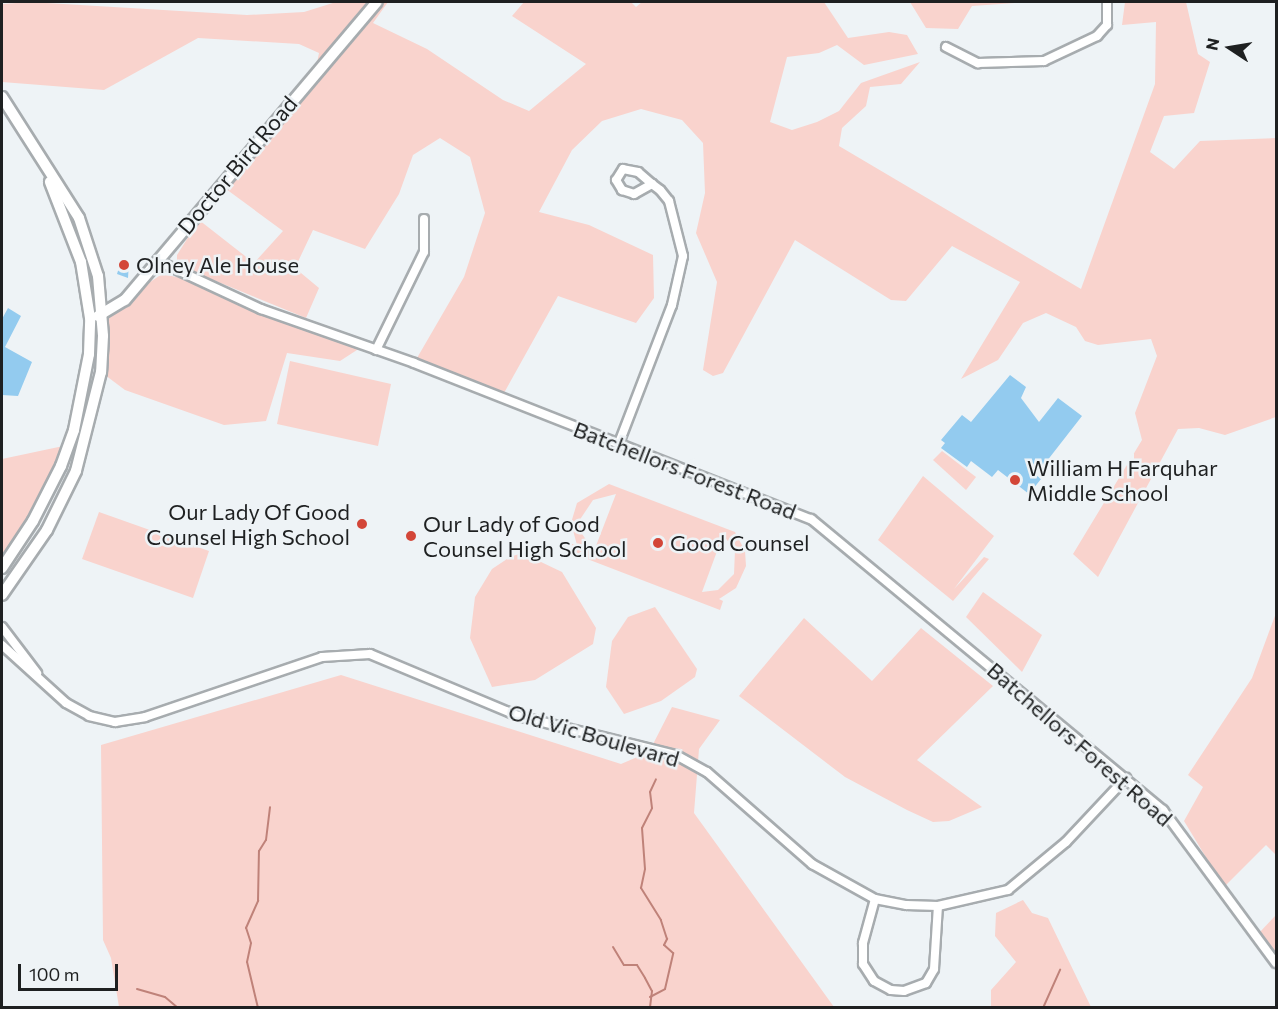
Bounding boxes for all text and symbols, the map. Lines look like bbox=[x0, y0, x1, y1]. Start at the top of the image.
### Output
north arrow bbox=[1200, 18, 1260, 78]
text: N bbox=[1201, 36, 1222, 52]
street label: Doctor Bird Road bbox=[172, 91, 302, 239]
place label: Olney Ale House bbox=[136, 252, 299, 278]
marker: Olney Ale House bbox=[117, 258, 131, 272]
street label: Batchellors Forest Road bbox=[570, 415, 800, 525]
place label: William H Farquhar Middle School bbox=[1027, 454, 1218, 506]
marker: William H Farquhar Middle School bbox=[1008, 473, 1022, 487]
place label: Our Lady Of Good Counsel High School bbox=[146, 498, 350, 550]
place label: Our Lady of Good Counsel High School bbox=[423, 510, 627, 562]
marker: Our Lady Of Good Counsel High School bbox=[355, 517, 369, 531]
marker: Our Lady of Good Counsel High School bbox=[404, 529, 418, 543]
place label: Good Counsel bbox=[670, 530, 810, 556]
marker: Good Counsel bbox=[651, 536, 665, 550]
street label: Batchellors Forest Road bbox=[982, 656, 1178, 832]
street label: Old Vic Boulevard bbox=[506, 698, 682, 772]
scale bar bbox=[21, 952, 122, 990]
text: 100 m bbox=[29, 963, 79, 985]

